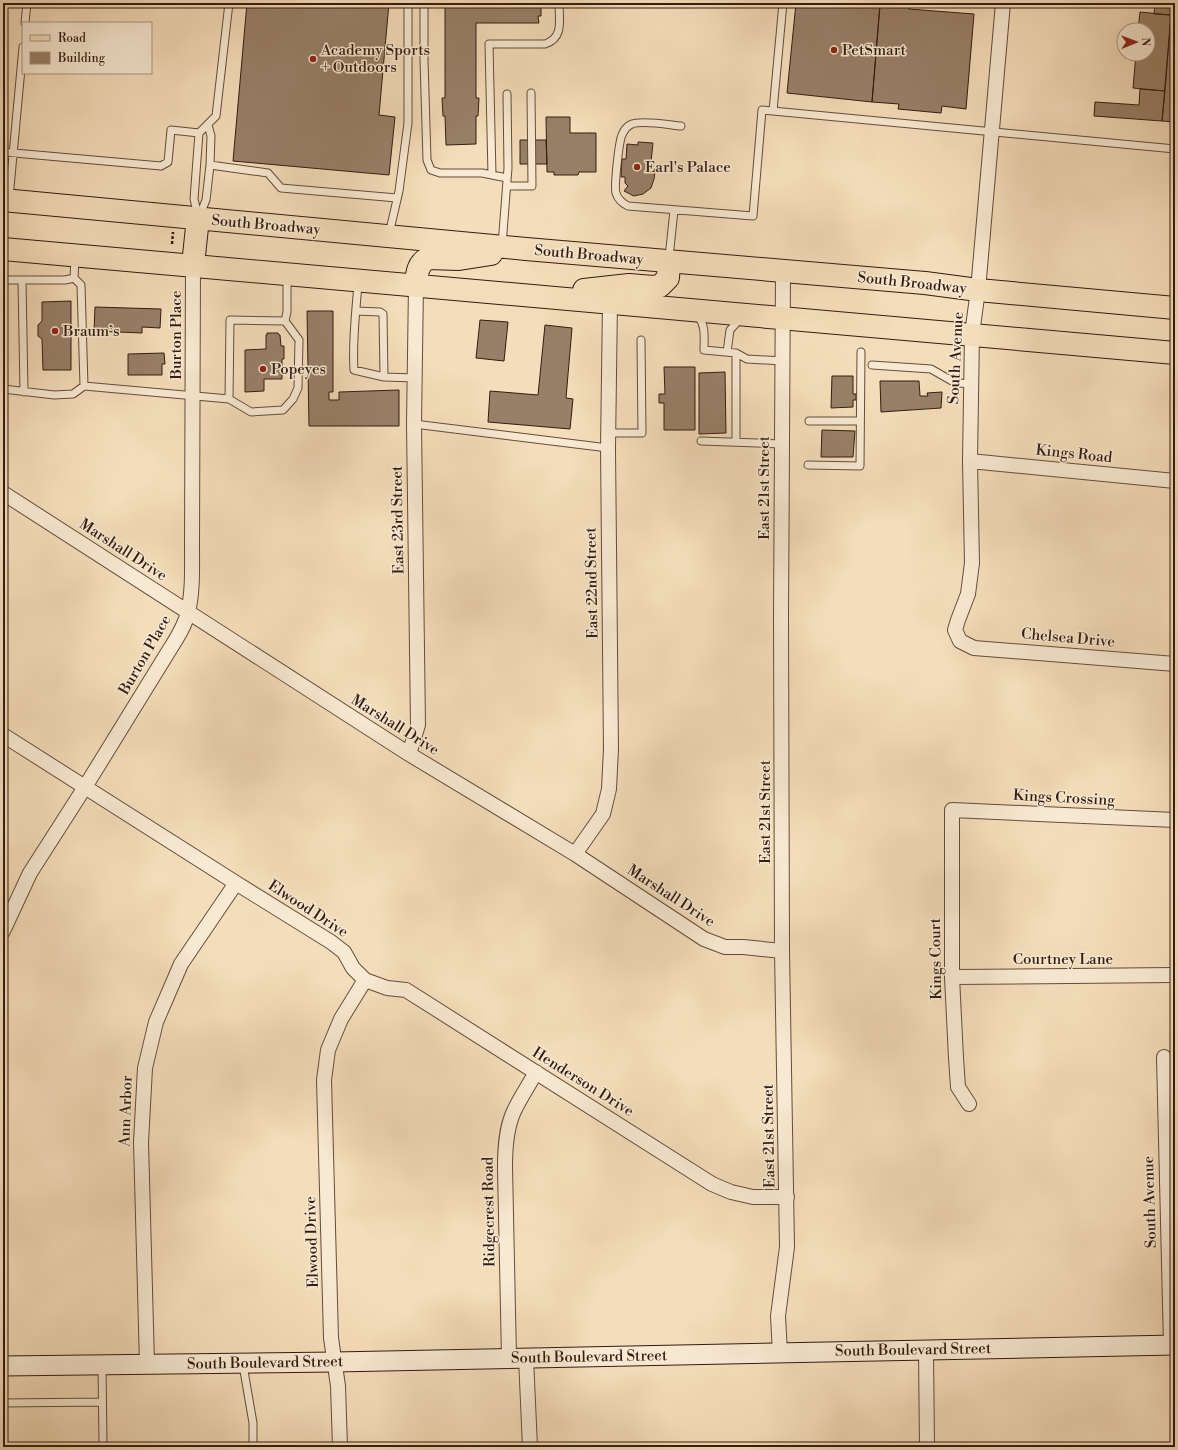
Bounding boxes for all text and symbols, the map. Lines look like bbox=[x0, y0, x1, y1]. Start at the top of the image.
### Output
legend bbox=[22, 22, 152, 74]
north arrow bbox=[1116, 22, 1156, 62]
text: Road bbox=[58, 31, 86, 46]
text: N bbox=[1138, 37, 1152, 47]
place label: Academy Sports + Outdoors bbox=[320, 41, 430, 77]
place label: PetSmart bbox=[842, 41, 907, 60]
marker: PetSmart bbox=[829, 45, 839, 55]
text: Building bbox=[57, 51, 106, 66]
marker: Academy Sports + Outdoors bbox=[308, 54, 318, 64]
place label: Earl's Palace bbox=[645, 158, 731, 177]
marker: Earl's Palace bbox=[632, 162, 642, 172]
street label: South Broadway bbox=[210, 211, 322, 239]
street label: South Broadway bbox=[533, 241, 645, 269]
street label: South Broadway bbox=[856, 268, 968, 298]
street label: Burton Place bbox=[167, 290, 186, 381]
street label: South Avenue bbox=[944, 311, 968, 405]
place label: Braum’s bbox=[62, 322, 120, 341]
marker: Braum’s bbox=[50, 326, 60, 336]
place label: Popeyes bbox=[271, 360, 326, 379]
marker: Popeyes bbox=[258, 364, 268, 374]
street label: East 21st Street bbox=[755, 435, 774, 540]
street label: Kings Road bbox=[1035, 441, 1114, 468]
street label: East 23rd Street bbox=[388, 465, 408, 574]
street label: Marshall Drive bbox=[76, 515, 170, 585]
street label: East 22nd Street bbox=[582, 526, 602, 639]
street label: Burton Place bbox=[114, 612, 175, 699]
street label: Chelsea Drive bbox=[1020, 624, 1116, 652]
street label: Marshall Drive bbox=[347, 690, 443, 760]
street label: East 21st Street bbox=[756, 759, 775, 864]
street label: Kings Crossing bbox=[1013, 786, 1116, 810]
street label: Marshall Drive bbox=[624, 861, 718, 931]
street label: Elwood Drive bbox=[264, 876, 352, 942]
street label: Kings Court bbox=[926, 917, 946, 1000]
street label: Courtney Lane bbox=[1013, 950, 1113, 969]
street label: Henderson Drive bbox=[529, 1043, 637, 1121]
street label: Ann Arbor bbox=[115, 1074, 137, 1148]
street label: East 21st Street bbox=[759, 1083, 779, 1188]
street label: South Avenue bbox=[1139, 1155, 1161, 1249]
street label: Ridgecrest Road bbox=[479, 1156, 499, 1267]
street label: Elwood Drive bbox=[301, 1196, 323, 1288]
street label: South Boulevard Street bbox=[835, 1339, 992, 1361]
street label: South Boulevard Street bbox=[511, 1346, 668, 1368]
street label: South Boulevard Street bbox=[187, 1352, 344, 1374]

